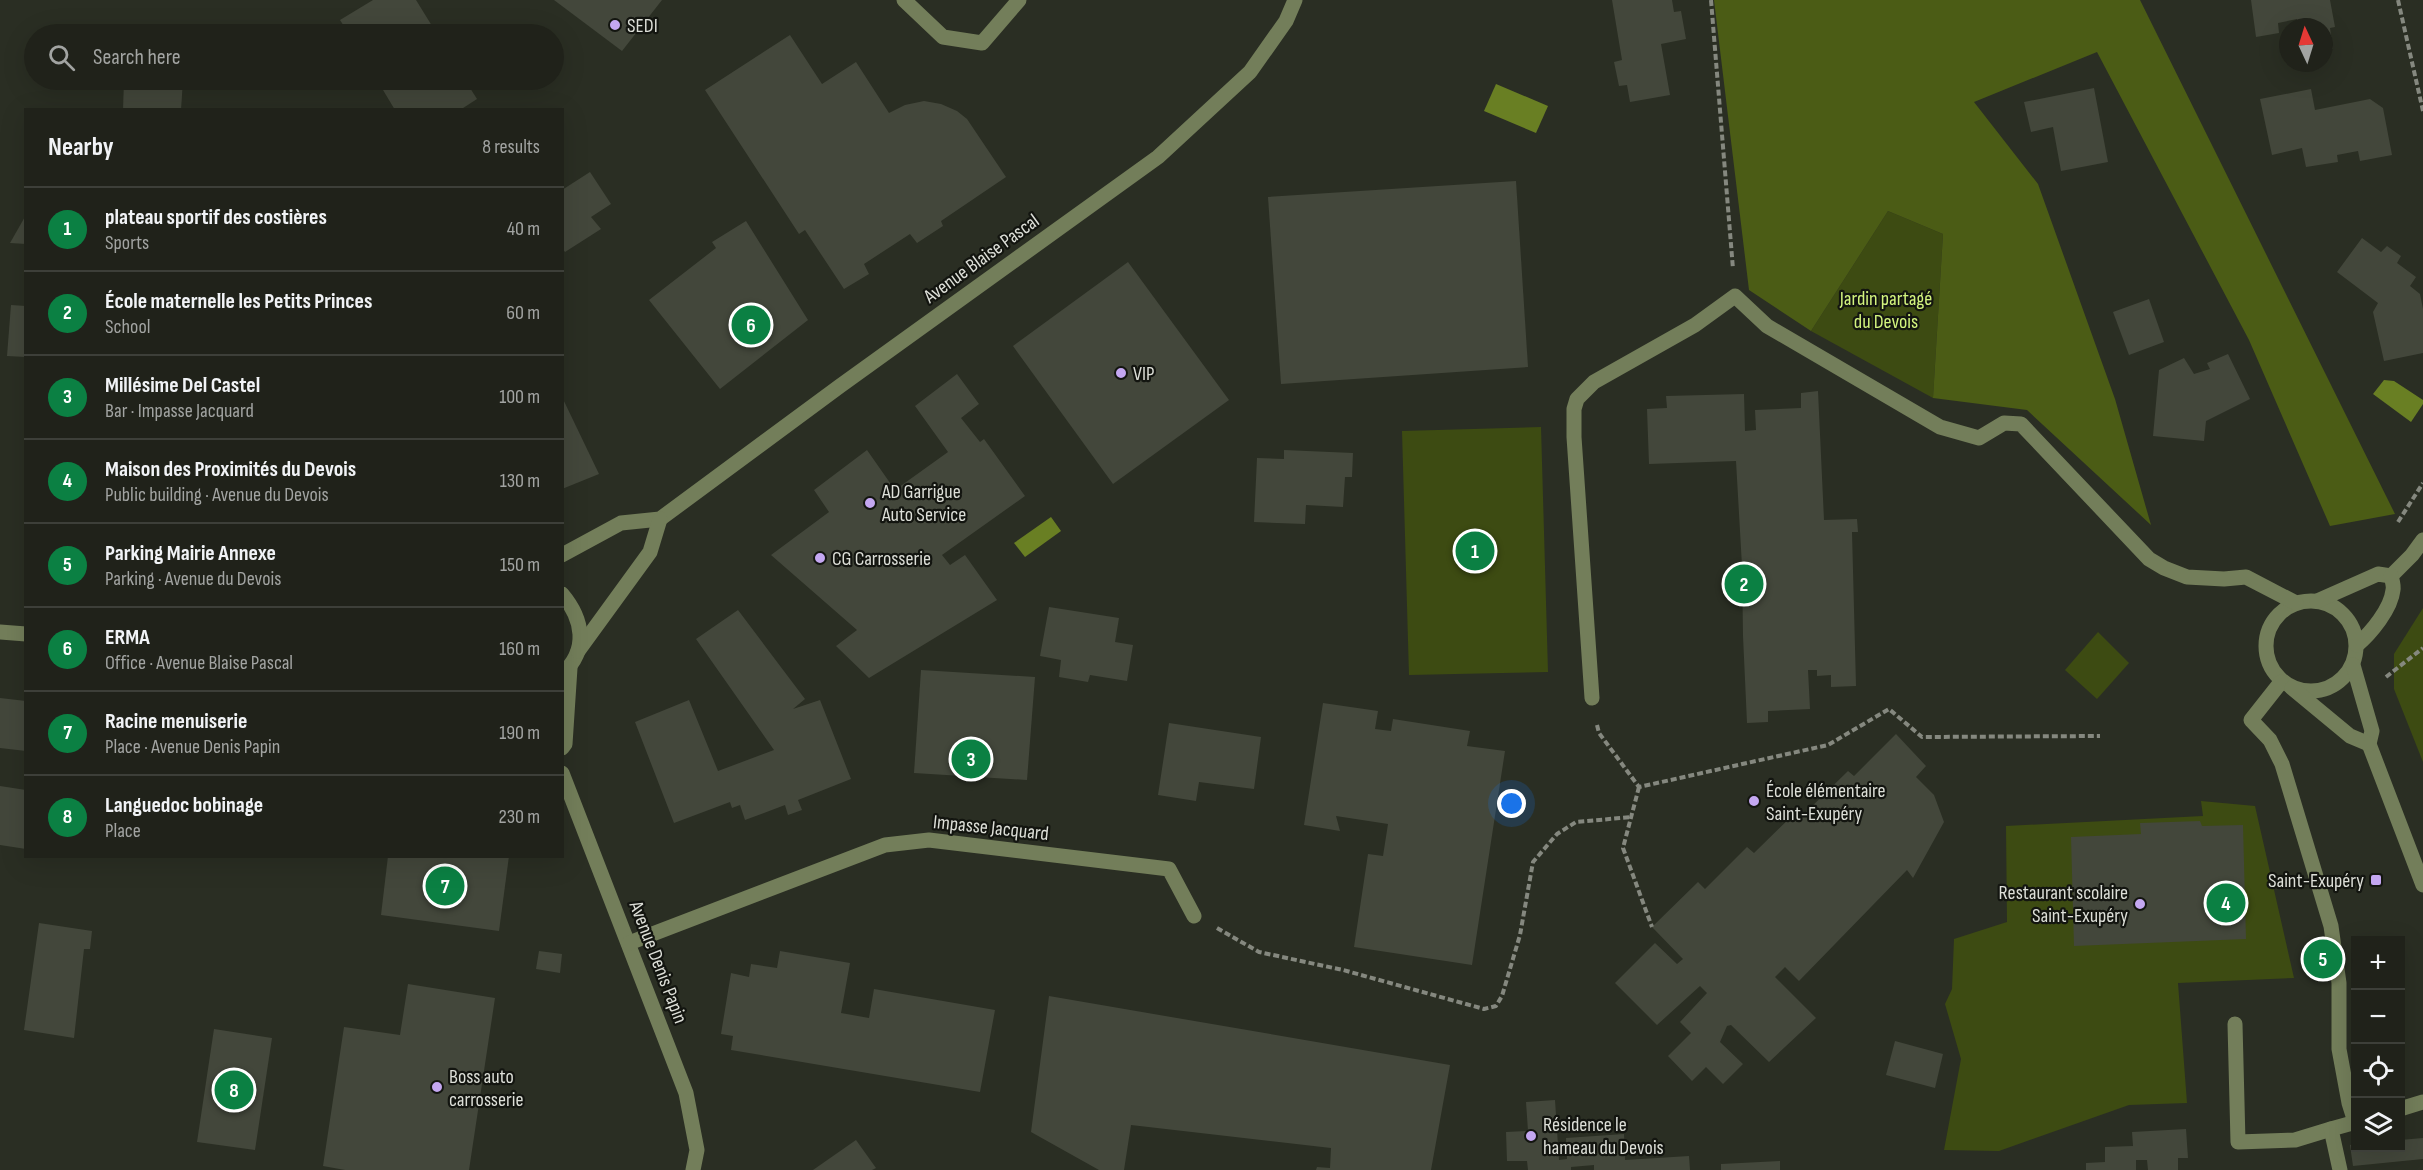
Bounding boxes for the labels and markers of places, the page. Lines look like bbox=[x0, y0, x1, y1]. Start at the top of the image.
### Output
place label: SEDI bbox=[627, 14, 658, 38]
marker: SEDI bbox=[608, 18, 622, 32]
pin: 6 bbox=[732, 302, 771, 348]
place label: VIP bbox=[1133, 362, 1154, 386]
marker: VIP bbox=[1114, 366, 1128, 380]
place label: AD Garrigue Auto Service bbox=[881, 480, 966, 527]
marker: AD Garrigue Auto Service bbox=[863, 496, 877, 510]
pin: 1 bbox=[1456, 528, 1494, 574]
place label: CG Carrosserie bbox=[832, 547, 931, 571]
marker: CG Carrosserie bbox=[813, 551, 827, 565]
pin: 2 bbox=[1724, 562, 1764, 606]
pin: 3 bbox=[952, 736, 990, 782]
place label: École élémentaire Saint-Exupéry bbox=[1766, 779, 1886, 826]
marker: École élémentaire Saint-Exupéry bbox=[1747, 794, 1761, 808]
pin: 7 bbox=[426, 864, 464, 908]
place label: Saint-Exupéry bbox=[2268, 869, 2364, 893]
marker: Saint-Exupéry bbox=[2369, 873, 2383, 887]
pin: 4 bbox=[2206, 880, 2246, 926]
place label: Restaurant scolaire Saint-Exupéry bbox=[1999, 881, 2128, 928]
marker: Restaurant scolaire Saint-Exupéry bbox=[2133, 897, 2147, 911]
pin: 5 bbox=[2304, 936, 2342, 982]
place label: Boss auto carrosserie bbox=[449, 1065, 524, 1112]
pin: 8 bbox=[214, 1068, 254, 1112]
marker: Boss auto carrosserie bbox=[430, 1080, 444, 1094]
place label: Résidence le hameau du Devois bbox=[1543, 1113, 1664, 1160]
marker: Résidence le hameau du Devois bbox=[1524, 1129, 1538, 1143]

